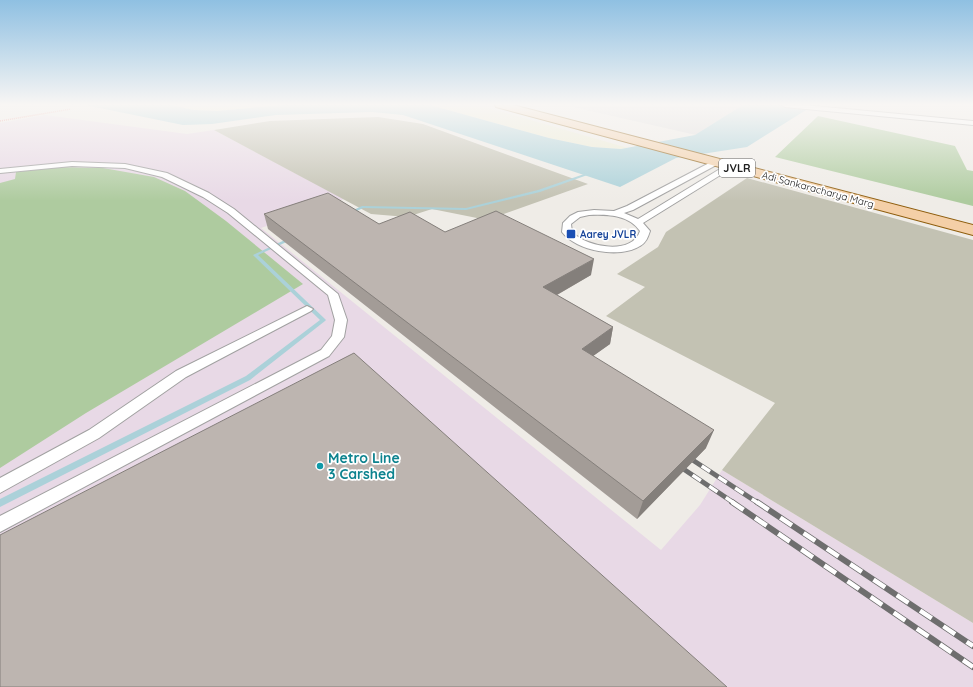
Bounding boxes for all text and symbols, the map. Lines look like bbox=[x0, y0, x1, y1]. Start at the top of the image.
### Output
road number: JVLR bbox=[719, 159, 755, 177]
street label: Adi Sankaracharya Marg bbox=[760, 168, 875, 211]
marker: Aarey JVLR bbox=[565, 228, 577, 240]
place label: Aarey JVLR bbox=[580, 228, 636, 241]
place label: Metro Line 3 Carshed bbox=[328, 449, 400, 483]
marker: Metro Line 3 Carshed bbox=[315, 461, 325, 471]

